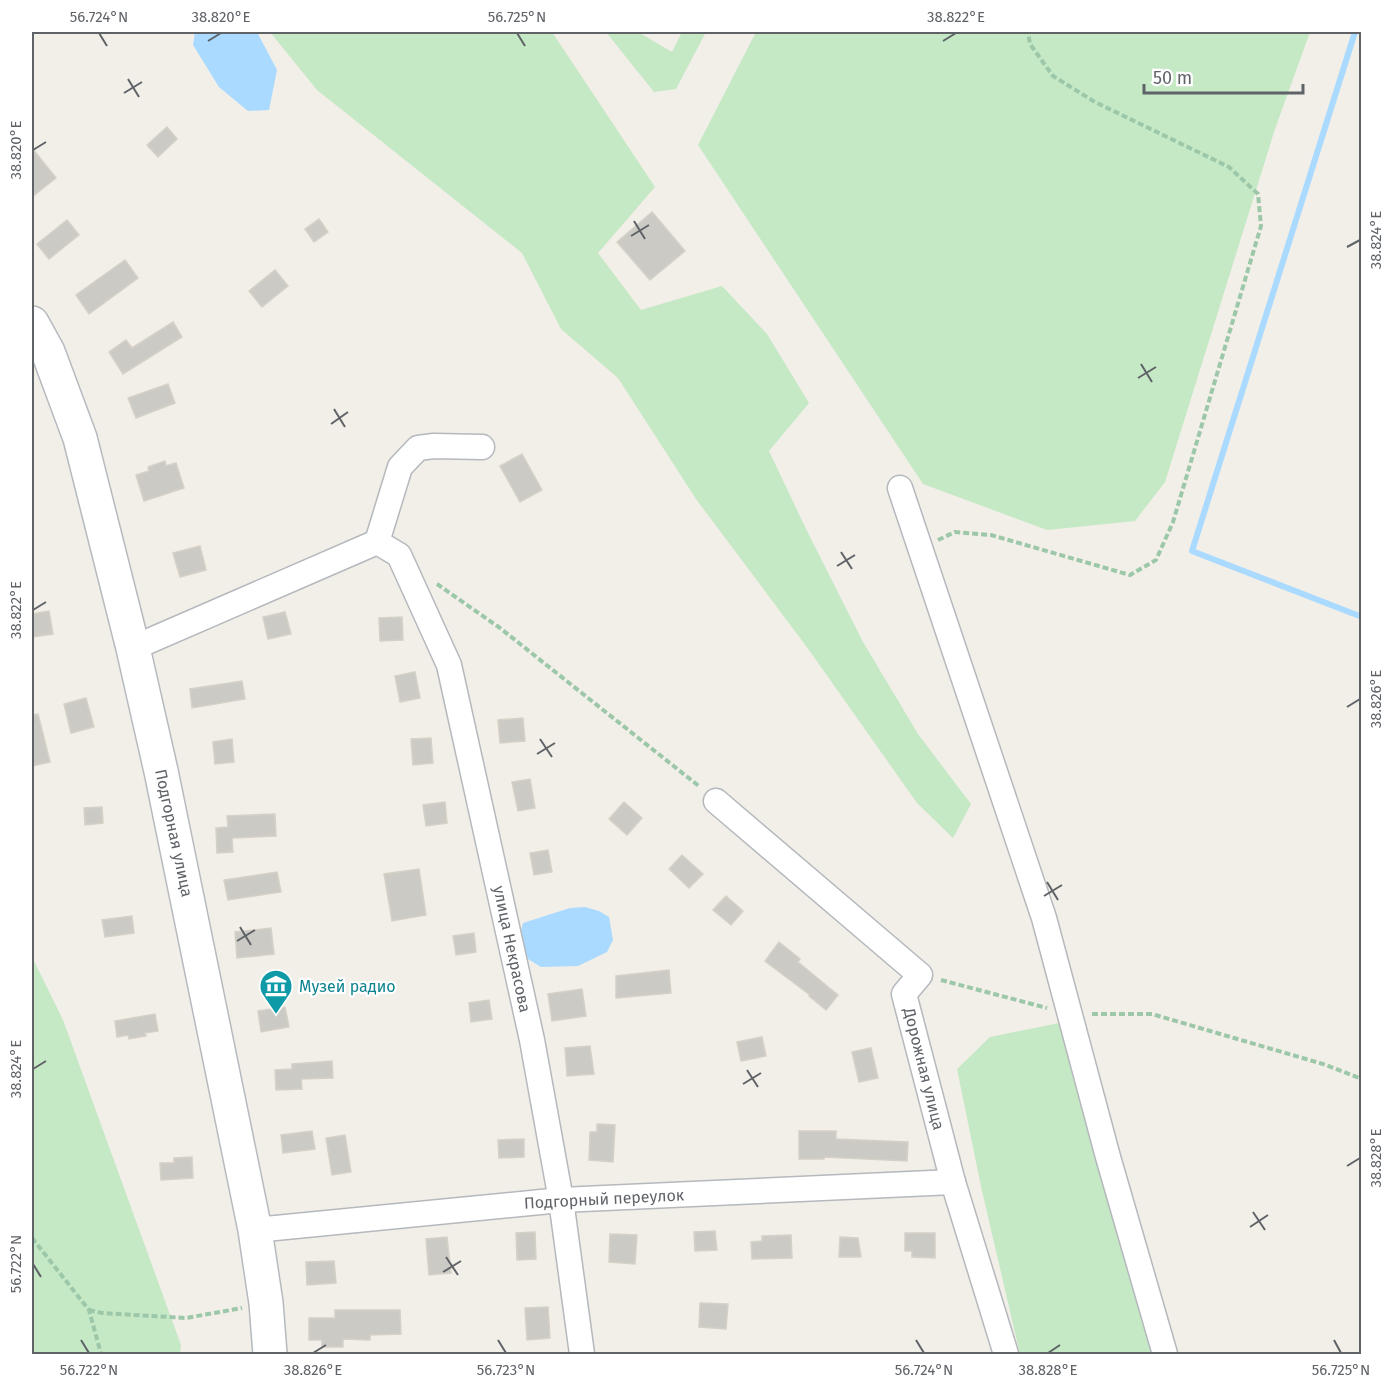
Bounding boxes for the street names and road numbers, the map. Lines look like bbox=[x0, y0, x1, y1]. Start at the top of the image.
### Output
street label: Подгорная улица bbox=[151, 767, 197, 899]
street label: улица Некрасова bbox=[489, 884, 535, 1014]
street label: Дорожная улица bbox=[899, 1005, 948, 1132]
street label: Подгорный переулок bbox=[524, 1185, 685, 1213]

